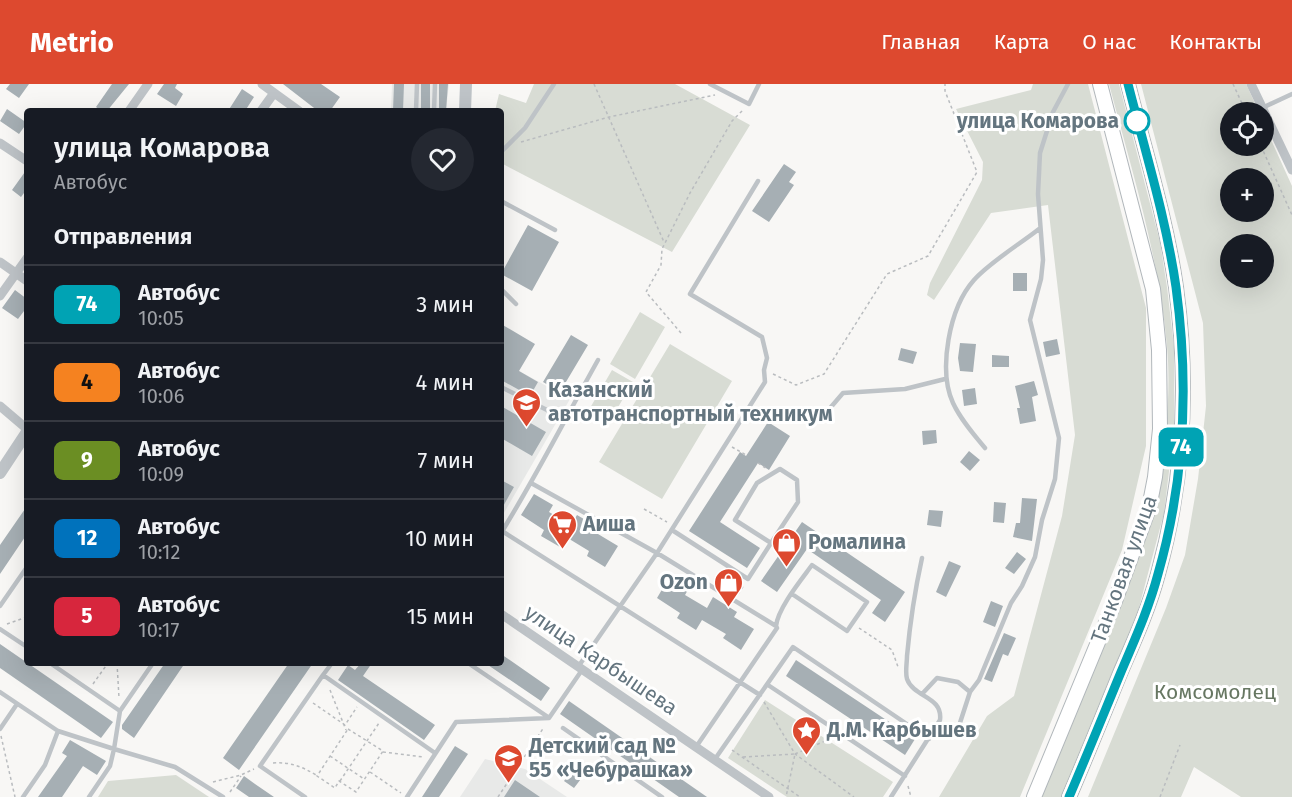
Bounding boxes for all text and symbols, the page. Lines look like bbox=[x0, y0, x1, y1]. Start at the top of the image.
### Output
text: Metrio bbox=[30, 26, 114, 59]
text: Главная bbox=[881, 29, 961, 55]
text: Карта bbox=[994, 29, 1049, 55]
text: О нас bbox=[1082, 29, 1136, 55]
text: Контакты bbox=[1169, 29, 1262, 55]
map controls bbox=[1220, 102, 1274, 288]
button: locate bbox=[1220, 102, 1274, 156]
place label: улица Комарова bbox=[956, 108, 1119, 134]
marker: улица Комарова bbox=[1124, 108, 1150, 134]
button: heart bbox=[411, 128, 474, 191]
text: улица Комарова bbox=[54, 131, 270, 164]
button: + bbox=[1220, 168, 1274, 222]
text: Автобус bbox=[54, 170, 127, 194]
text: Отправления bbox=[54, 223, 192, 250]
button: − bbox=[1220, 234, 1274, 288]
text: Автобус bbox=[138, 279, 220, 306]
text: 74 bbox=[77, 291, 97, 317]
text: 3 мин bbox=[416, 291, 474, 318]
text: 10:05 bbox=[138, 306, 184, 330]
text: Автобус bbox=[138, 357, 220, 384]
text: 4 bbox=[81, 369, 93, 395]
text: 4 мин bbox=[415, 369, 474, 396]
place label: Казанский автотранспортный техникум bbox=[548, 377, 833, 427]
text: 10:06 bbox=[138, 384, 184, 408]
school or university icon: Казанский автотранспортный техникум bbox=[511, 386, 543, 428]
line badge: 74 bbox=[1154, 428, 1208, 466]
text: 74 bbox=[1171, 434, 1191, 460]
text: Автобус bbox=[138, 435, 220, 462]
text: 9 bbox=[81, 447, 93, 473]
text: 7 мин bbox=[417, 447, 474, 474]
text: 10:09 bbox=[138, 462, 184, 486]
street label: Танковая улица bbox=[1085, 492, 1163, 646]
supermarket icon: Аиша bbox=[546, 508, 578, 550]
place label: Аиша bbox=[582, 511, 636, 537]
text: Автобус bbox=[138, 513, 220, 540]
text: 12 bbox=[77, 525, 97, 551]
text: 10 мин bbox=[405, 525, 474, 552]
shop icon: Ромалина bbox=[771, 526, 803, 568]
place label: Ромалина bbox=[808, 529, 906, 555]
text: 10:12 bbox=[138, 540, 180, 564]
shop icon: Ozon bbox=[713, 566, 745, 608]
place label: Ozon bbox=[660, 569, 708, 595]
text: Автобус bbox=[138, 591, 220, 618]
street label: улица Карбышева bbox=[520, 599, 682, 721]
text: 5 bbox=[81, 603, 93, 629]
text: 15 мин bbox=[407, 603, 474, 630]
text: 10:17 bbox=[138, 618, 179, 642]
park label: Комсомолец bbox=[1154, 679, 1276, 705]
place icon: Д.М. Карбышев bbox=[790, 714, 822, 756]
place label: Д.М. Карбышев bbox=[826, 717, 977, 743]
place label: Детский сад № 55 «Чебурашка» bbox=[528, 733, 693, 783]
school or university icon: Детский сад № 55 «Чебурашка» bbox=[492, 742, 524, 784]

